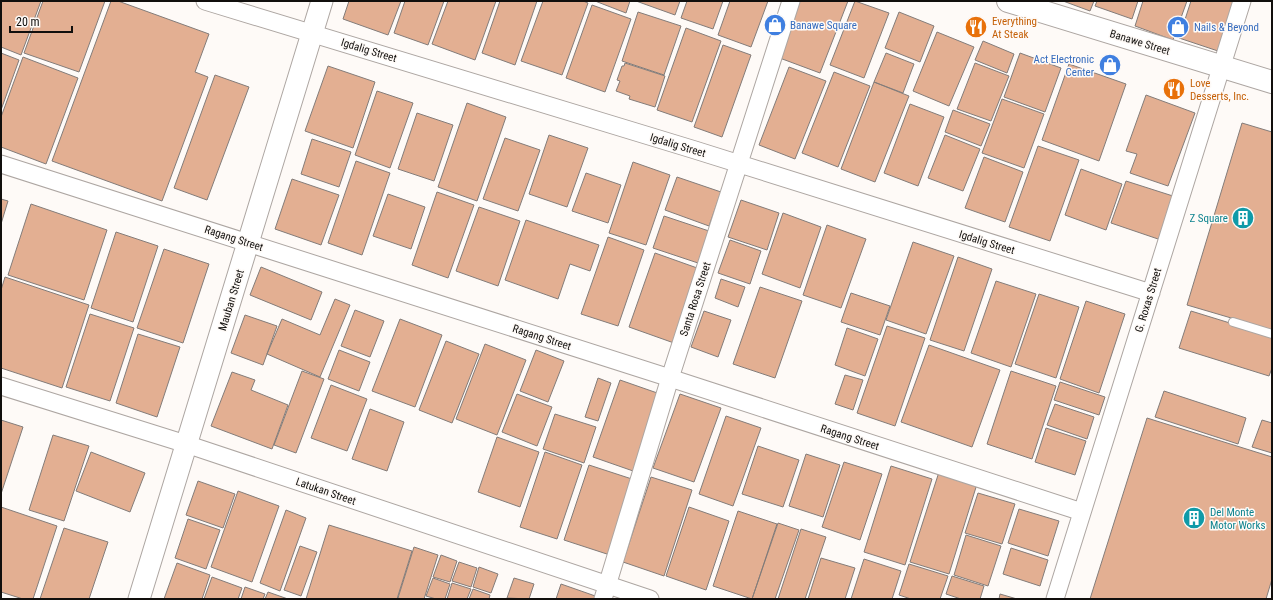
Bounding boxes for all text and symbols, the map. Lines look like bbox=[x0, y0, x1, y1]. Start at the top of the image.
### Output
scale bar bbox=[10, 8, 72, 34]
shop icon: Banawe Square bbox=[762, 12, 788, 38]
restaurant icon: Everything At Steak bbox=[963, 14, 989, 40]
shop icon: Nails & Beyond bbox=[1165, 14, 1191, 40]
text: 20 m bbox=[16, 15, 40, 29]
place label: Everything At Steak bbox=[992, 15, 1037, 41]
place label: Banawe Square bbox=[790, 19, 857, 32]
place label: Nails & Beyond bbox=[1194, 21, 1259, 34]
street label: Banawe Street bbox=[1108, 27, 1172, 58]
street label: Igdalig Street bbox=[339, 36, 398, 65]
shop icon: Act Electronic Center bbox=[1097, 52, 1123, 78]
place label: Act Electronic Center bbox=[1034, 53, 1095, 79]
restaurant icon: Love Desserts, Inc. bbox=[1161, 76, 1187, 102]
place label: Love Desserts, Inc. bbox=[1190, 77, 1249, 103]
street label: Igdalig Street bbox=[648, 131, 707, 160]
building icon: Z Square bbox=[1230, 205, 1256, 231]
place label: Z Square bbox=[1190, 212, 1228, 225]
street label: Ragang Street bbox=[203, 223, 265, 254]
street label: Igdalig Street bbox=[957, 228, 1016, 257]
street label: Santa Rosa Street bbox=[677, 260, 714, 338]
street label: G. Roxas Street bbox=[1133, 266, 1164, 334]
street label: Mauban Street bbox=[216, 268, 247, 332]
street label: Ragang Street bbox=[511, 322, 573, 353]
street label: Ragang Street bbox=[819, 422, 881, 453]
street label: Latukan Street bbox=[294, 475, 358, 508]
building icon: Del Monte Motor Works bbox=[1181, 505, 1207, 531]
place label: Del Monte Motor Works bbox=[1210, 506, 1265, 532]

